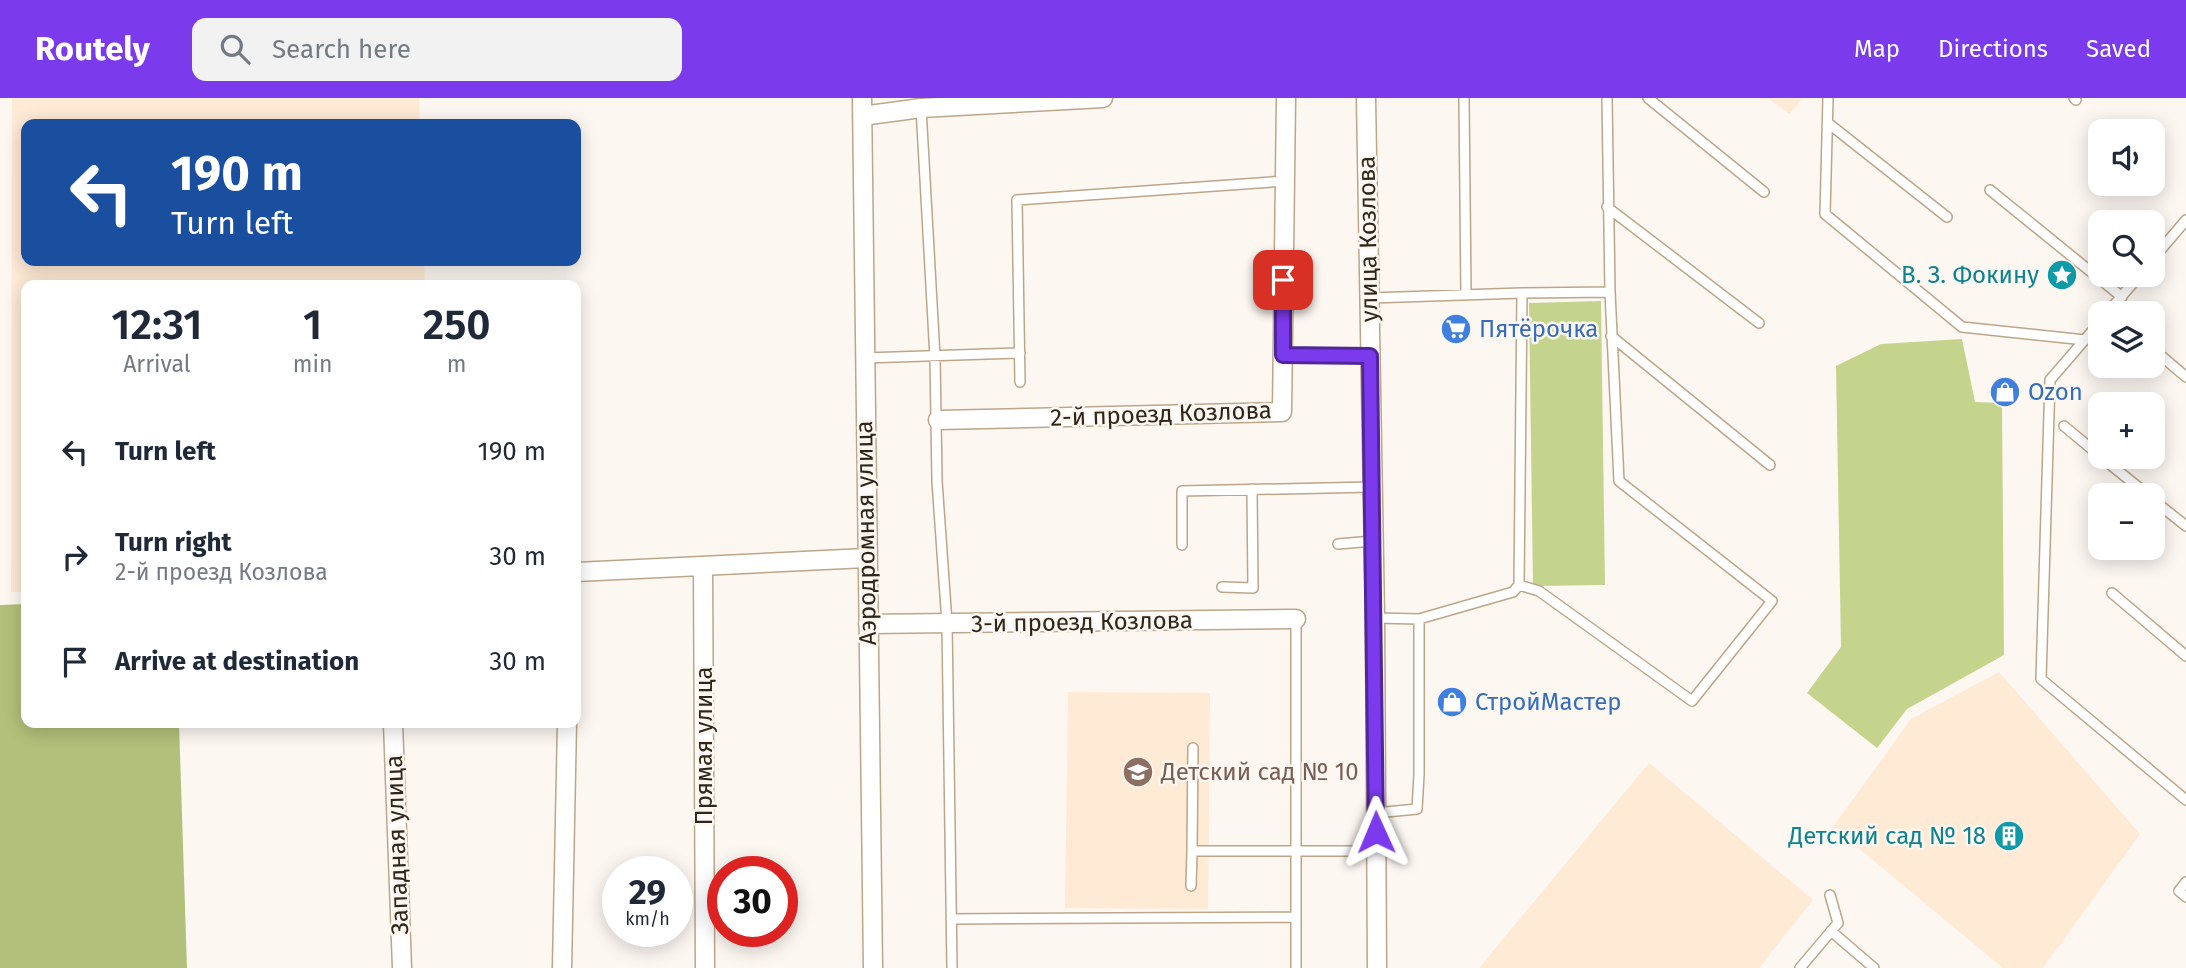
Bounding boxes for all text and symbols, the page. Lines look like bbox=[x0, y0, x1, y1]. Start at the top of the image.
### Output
search box bbox=[192, 18, 682, 81]
text: Routely bbox=[35, 29, 150, 69]
icon: search bbox=[216, 30, 254, 68]
text: Search here bbox=[272, 34, 411, 65]
text: Map bbox=[1854, 35, 1900, 63]
text: Directions bbox=[1938, 35, 2048, 63]
text: Saved bbox=[2086, 35, 2151, 63]
map controls bbox=[2088, 119, 2165, 560]
button: sound bbox=[2088, 119, 2165, 196]
text: 190 m bbox=[171, 144, 303, 203]
icon: left bbox=[56, 147, 147, 238]
street label: улица Козлова bbox=[1353, 156, 1383, 322]
text: Turn left bbox=[171, 204, 293, 242]
button: search bbox=[2088, 210, 2165, 287]
pin bbox=[1253, 250, 1313, 310]
place icon: В. З. Фокину bbox=[2045, 258, 2079, 292]
icon: arrive bbox=[1264, 261, 1302, 299]
place label: В. З. Фокину bbox=[1901, 261, 2039, 289]
text: 12:31 bbox=[111, 300, 202, 350]
text: 1 bbox=[303, 300, 322, 350]
text: 250 bbox=[423, 300, 491, 350]
button: layers bbox=[2088, 301, 2165, 378]
supermarket icon: Пятёрочка bbox=[1439, 312, 1473, 346]
place label: Пятёрочка bbox=[1479, 315, 1598, 343]
text: Arrival bbox=[123, 350, 191, 378]
text: min bbox=[293, 350, 332, 378]
text: m bbox=[447, 350, 467, 378]
shop icon: Ozon bbox=[1988, 375, 2022, 409]
place label: Ozon bbox=[2028, 378, 2083, 406]
button: + bbox=[2088, 392, 2165, 469]
street label: 2-й проезд Козлова bbox=[1050, 396, 1272, 432]
street label: Аэродромная улица bbox=[850, 420, 882, 646]
icon: left bbox=[56, 433, 94, 471]
text: Turn left bbox=[115, 436, 216, 467]
text: 190 m bbox=[477, 436, 546, 467]
button: − bbox=[2088, 483, 2165, 560]
text: Turn right bbox=[115, 527, 232, 558]
icon: right bbox=[56, 538, 94, 576]
text: 30 m bbox=[489, 541, 546, 572]
text: 2-й проезд Козлова bbox=[115, 558, 328, 586]
street label: 3-й проезд Козлова bbox=[971, 606, 1193, 638]
icon: arrive bbox=[56, 643, 94, 681]
text: Arrive at destination bbox=[115, 646, 359, 677]
text: 30 m bbox=[489, 646, 546, 677]
street label: Прямая улица bbox=[690, 666, 718, 826]
shop icon: СтройМастер bbox=[1435, 685, 1469, 719]
place label: СтройМастер bbox=[1475, 688, 1622, 716]
street label: Западная улица bbox=[380, 755, 414, 935]
school or university icon: Детский сад № 10 bbox=[1121, 755, 1155, 789]
place label: Детский сад № 10 bbox=[1160, 758, 1359, 786]
position arrow bbox=[1339, 795, 1413, 869]
building icon: Детский сад № 18 bbox=[1992, 819, 2026, 853]
place label: Детский сад № 18 bbox=[1788, 822, 1986, 850]
speed limit sign: 30 bbox=[707, 856, 798, 947]
text: 29 bbox=[629, 871, 666, 913]
text: km/h bbox=[625, 908, 670, 930]

